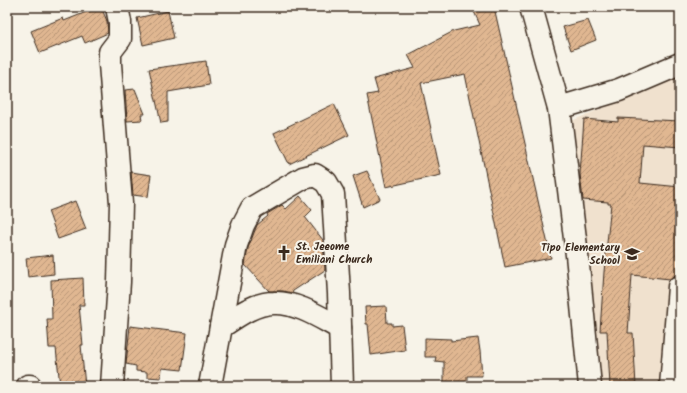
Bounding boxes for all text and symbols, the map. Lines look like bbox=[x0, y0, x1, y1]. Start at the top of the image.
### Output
place label: St. Jeeome Emiliani Church bbox=[296, 238, 372, 269]
place label: Tipo Elementary School bbox=[541, 239, 620, 270]
church icon: St. Jeeome Emiliani Church bbox=[275, 244, 293, 262]
school or university icon: Tipo Elementary School bbox=[623, 245, 641, 263]

